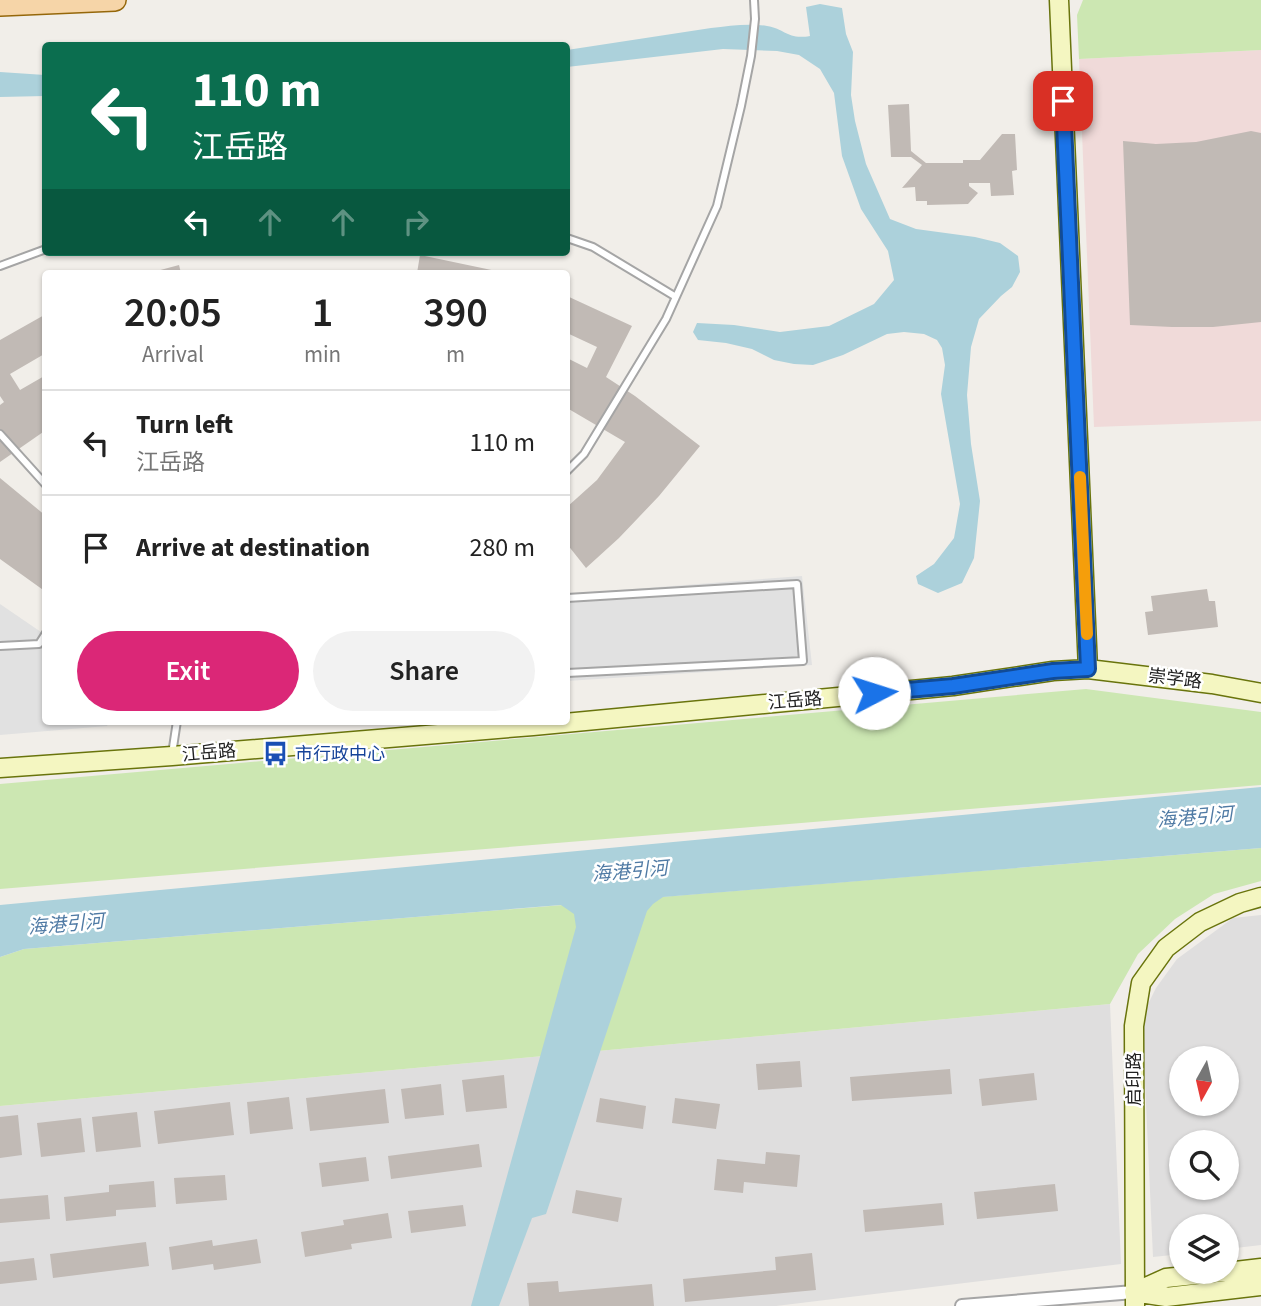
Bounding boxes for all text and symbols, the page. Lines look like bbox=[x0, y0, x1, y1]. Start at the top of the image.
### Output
text: 110 m bbox=[192, 56, 321, 126]
icon: left bbox=[77, 70, 168, 161]
pin bbox=[1033, 71, 1093, 131]
icon: arrive bbox=[1044, 82, 1082, 120]
text: 江岳路 bbox=[192, 125, 288, 171]
icon: left bbox=[178, 203, 216, 241]
icon: ahead bbox=[251, 203, 289, 241]
icon: ahead bbox=[324, 203, 362, 241]
icon: right bbox=[397, 203, 435, 241]
text: 20:05 bbox=[124, 283, 222, 343]
text: 1 bbox=[312, 283, 333, 343]
text: 390 bbox=[423, 283, 488, 343]
text: Arrival bbox=[142, 338, 204, 371]
text: min bbox=[304, 338, 341, 371]
text: m bbox=[446, 338, 465, 371]
text: Turn left bbox=[136, 406, 233, 443]
icon: left bbox=[77, 424, 115, 462]
text: 110 m bbox=[469, 424, 535, 461]
text: 江岳路 bbox=[136, 446, 205, 479]
icon: arrive bbox=[77, 529, 115, 567]
text: Arrive at destination bbox=[136, 529, 370, 566]
text: 280 m bbox=[469, 529, 535, 566]
button: Exit bbox=[77, 631, 299, 711]
button: Share bbox=[313, 631, 535, 711]
position arrow bbox=[837, 656, 911, 730]
street label: 崇学路 bbox=[1147, 663, 1203, 695]
street label: 江岳路 bbox=[767, 686, 823, 716]
street label: 江岳路 bbox=[181, 738, 237, 768]
bus stop icon: 市行政中心 bbox=[261, 740, 289, 768]
place label: 市行政中心 bbox=[295, 742, 385, 767]
water label: 海港引河 bbox=[1156, 801, 1238, 835]
water label: 海港引河 bbox=[591, 855, 673, 889]
water label: 海港引河 bbox=[27, 908, 109, 942]
north arrow bbox=[1169, 1046, 1239, 1116]
map controls bbox=[1169, 1046, 1239, 1284]
street label: 启印路 bbox=[1122, 1052, 1147, 1106]
button: search bbox=[1169, 1130, 1239, 1200]
button: layers bbox=[1169, 1214, 1239, 1284]

